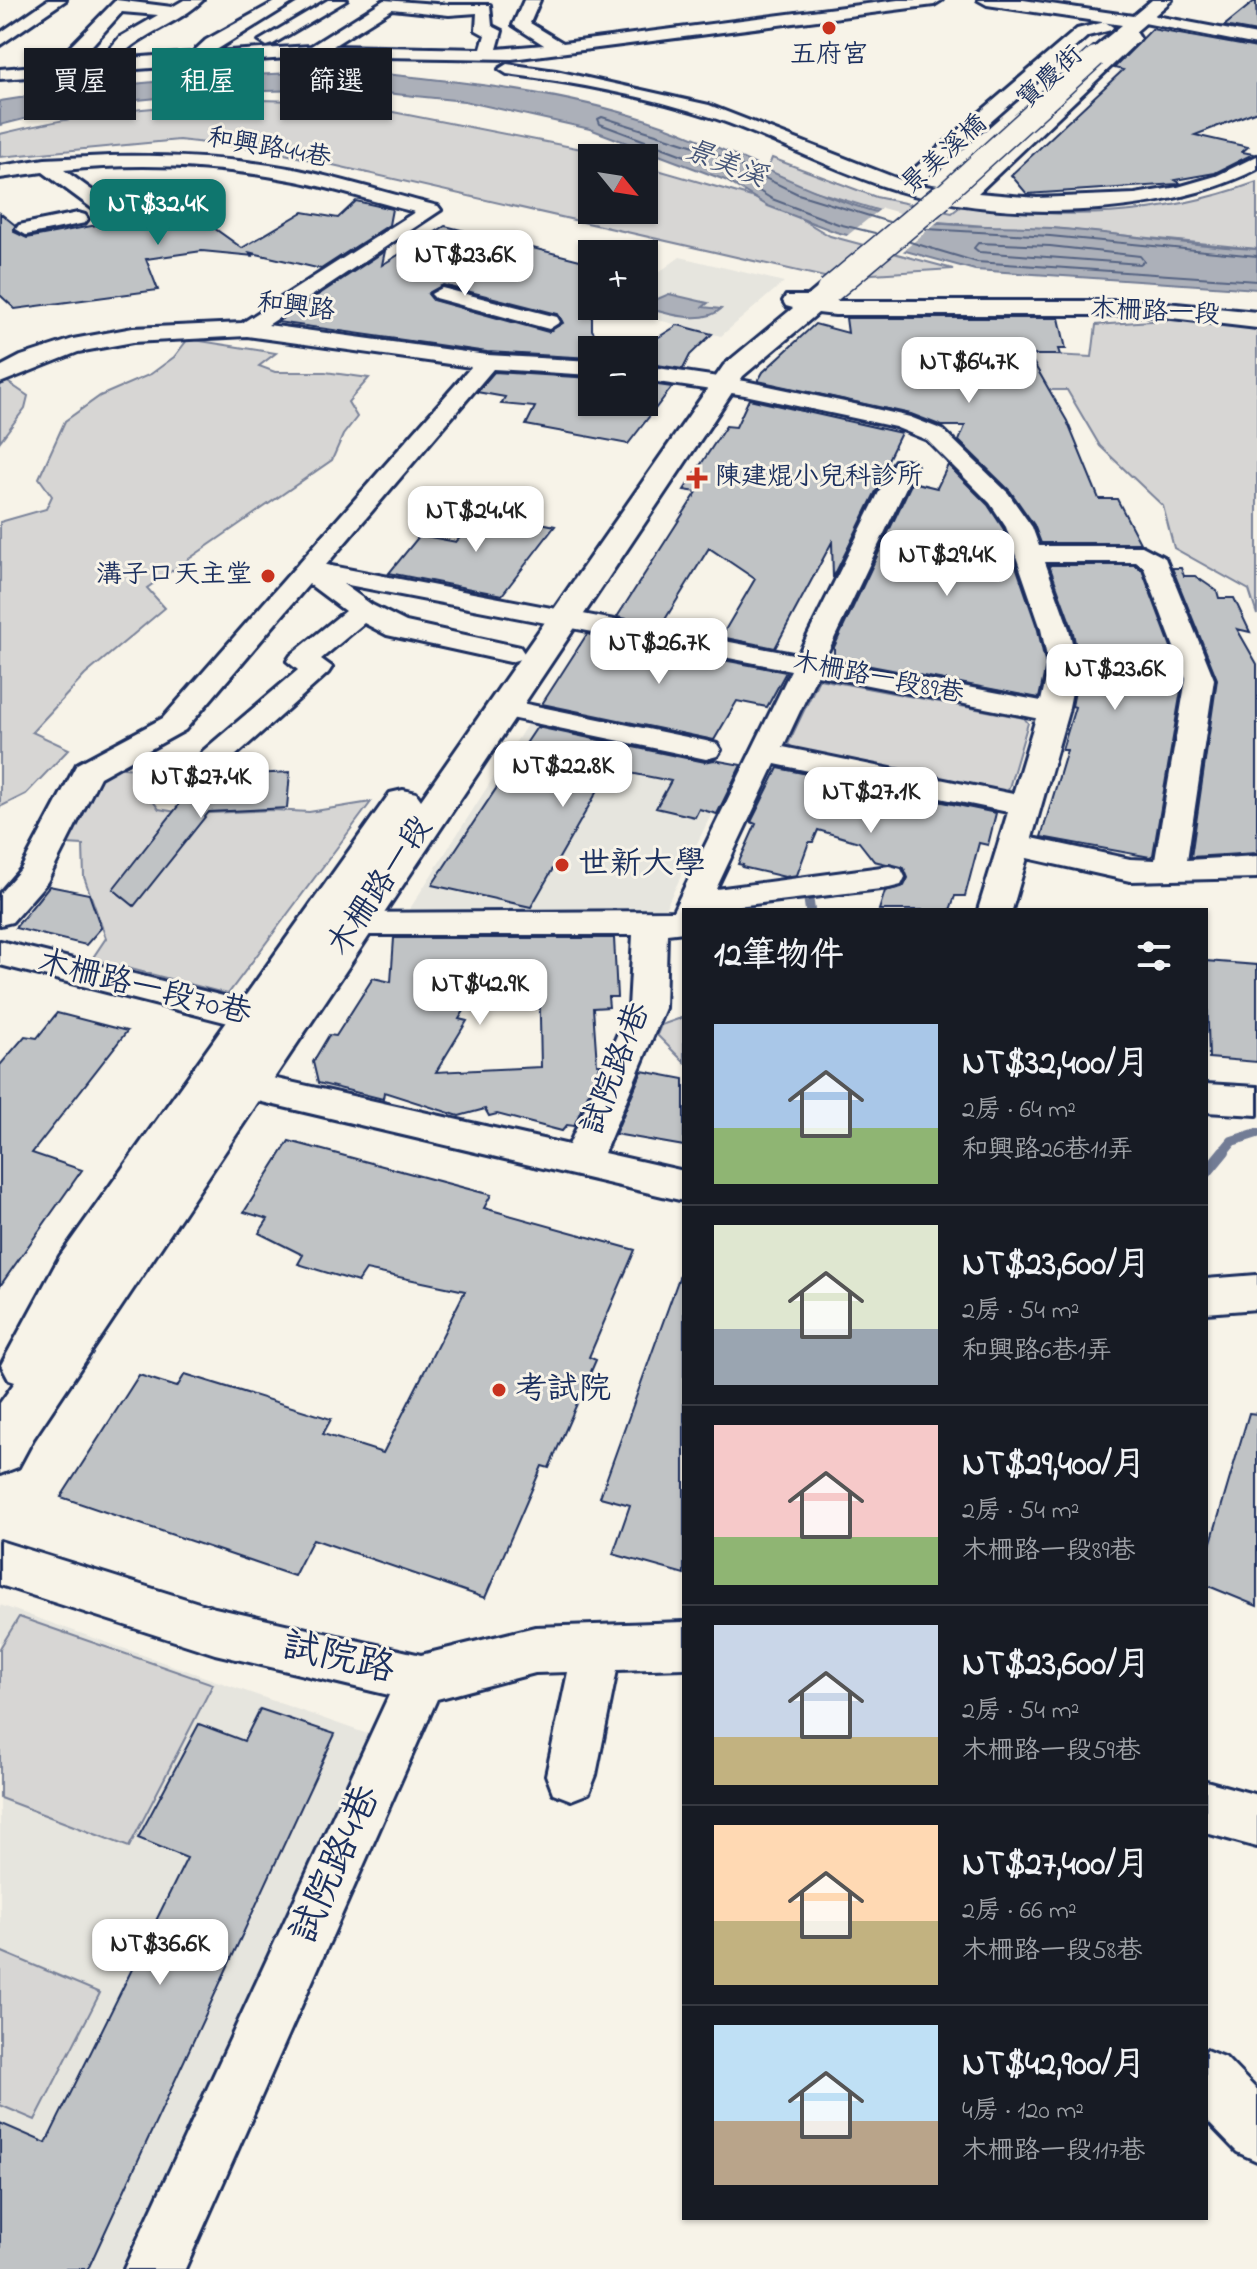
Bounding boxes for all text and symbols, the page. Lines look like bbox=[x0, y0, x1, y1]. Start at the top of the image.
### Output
marker: 五府宮 bbox=[820, 19, 838, 37]
place label: 五府宮 bbox=[790, 37, 868, 75]
street label: 寶慶街 bbox=[1010, 38, 1092, 118]
chip: 買屋 bbox=[24, 48, 136, 120]
chip: 租屋 bbox=[152, 48, 264, 120]
chip: 篩選 bbox=[280, 48, 392, 120]
street label: 景美溪橋 bbox=[894, 106, 996, 204]
street label: 和興路44巷 bbox=[204, 119, 334, 179]
water label: 景美溪 bbox=[678, 131, 773, 200]
north arrow bbox=[578, 144, 658, 224]
map controls bbox=[578, 144, 658, 416]
pin: NT$32.4K bbox=[75, 179, 241, 247]
text: NT$32.4K bbox=[108, 186, 208, 224]
pin: NT$23.6K bbox=[382, 230, 548, 298]
text: NT$23.6K bbox=[414, 237, 516, 275]
button: + bbox=[578, 240, 658, 320]
street label: 和興路 bbox=[255, 284, 337, 332]
street label: 木柵路一段 bbox=[1089, 291, 1221, 335]
button: − bbox=[578, 336, 658, 416]
pin: NT$64.7K bbox=[886, 337, 1052, 405]
text: NT$64.7K bbox=[920, 344, 1018, 382]
place label: 陳建焜小兒科診所 bbox=[715, 459, 923, 497]
marker: 陳建焜小兒科診所 bbox=[686, 467, 708, 489]
pin: NT$24.4K bbox=[393, 486, 559, 554]
text: NT$24.4K bbox=[426, 493, 526, 531]
pin: NT$29.4K bbox=[864, 530, 1030, 598]
text: NT$29.4K bbox=[898, 537, 996, 575]
place label: 溝子口天主堂 bbox=[96, 557, 252, 595]
marker: 溝子口天主堂 bbox=[259, 567, 277, 585]
pin: NT$26.7K bbox=[576, 618, 742, 686]
text: NT$26.7K bbox=[608, 625, 710, 663]
street label: 木柵路一段89巷 bbox=[789, 644, 967, 714]
pin: NT$23.6K bbox=[1032, 644, 1198, 712]
text: NT$23.6K bbox=[1064, 651, 1166, 689]
pin: NT$22.8K bbox=[480, 741, 646, 809]
text: NT$22.8K bbox=[512, 748, 614, 786]
pin: NT$27.4K bbox=[118, 752, 284, 820]
text: NT$27.4K bbox=[151, 759, 251, 797]
pin: NT$27.1K bbox=[788, 767, 954, 835]
text: NT$27.1K bbox=[822, 774, 920, 812]
street label: 木柵路一段 bbox=[317, 808, 445, 966]
place label: 世新大學 bbox=[578, 842, 706, 889]
marker: 世新大學 bbox=[553, 856, 571, 874]
text: 12筆物件 bbox=[714, 932, 844, 982]
icon: filters bbox=[1132, 934, 1176, 978]
street label: 木柵路一段70巷 bbox=[32, 940, 256, 1038]
pin: NT$42.9K bbox=[397, 959, 563, 1027]
text: NT$42.9K bbox=[431, 966, 529, 1004]
street label: 試院路1巷 bbox=[570, 996, 664, 1142]
text: NT$32,400/月 bbox=[962, 1040, 1150, 1090]
icon: home bbox=[778, 1056, 874, 1152]
text: 2房 · 64 m² bbox=[962, 1092, 1076, 1130]
text: 和興路26巷11弄 bbox=[962, 1132, 1133, 1170]
text: NT$23,600/月 bbox=[962, 1241, 1151, 1291]
icon: home bbox=[778, 1257, 874, 1353]
text: 2房 · 54 m² bbox=[962, 1293, 1079, 1331]
text: 和興路6巷1弄 bbox=[962, 1333, 1112, 1371]
place label: 考試院 bbox=[515, 1367, 611, 1414]
marker: 考試院 bbox=[490, 1381, 508, 1399]
text: NT$29,400/月 bbox=[962, 1441, 1146, 1491]
icon: home bbox=[778, 1457, 874, 1553]
text: 2房 · 54 m² bbox=[962, 1493, 1079, 1531]
text: 木柵路一段89巷 bbox=[962, 1533, 1136, 1571]
street label: 試院路 bbox=[276, 1619, 400, 1699]
text: NT$23,600/月 bbox=[962, 1641, 1151, 1691]
icon: home bbox=[778, 1657, 874, 1753]
text: 2房 · 54 m² bbox=[962, 1693, 1079, 1731]
text: 木柵路一段59巷 bbox=[962, 1733, 1141, 1771]
street label: 試院路4巷 bbox=[277, 1777, 397, 1953]
text: NT$27,400/月 bbox=[962, 1841, 1150, 1891]
icon: home bbox=[778, 1857, 874, 1953]
text: 2房 · 66 m² bbox=[962, 1893, 1077, 1931]
pin: NT$36.6K bbox=[77, 1919, 243, 1987]
text: NT$36.6K bbox=[110, 1926, 210, 1964]
text: 木柵路一段58巷 bbox=[962, 1933, 1143, 1971]
text: NT$42,900/月 bbox=[962, 2041, 1146, 2091]
icon: home bbox=[778, 2057, 874, 2153]
text: 4房 · 120 m² bbox=[962, 2093, 1084, 2131]
text: 木柵路一段117巷 bbox=[962, 2133, 1145, 2171]

